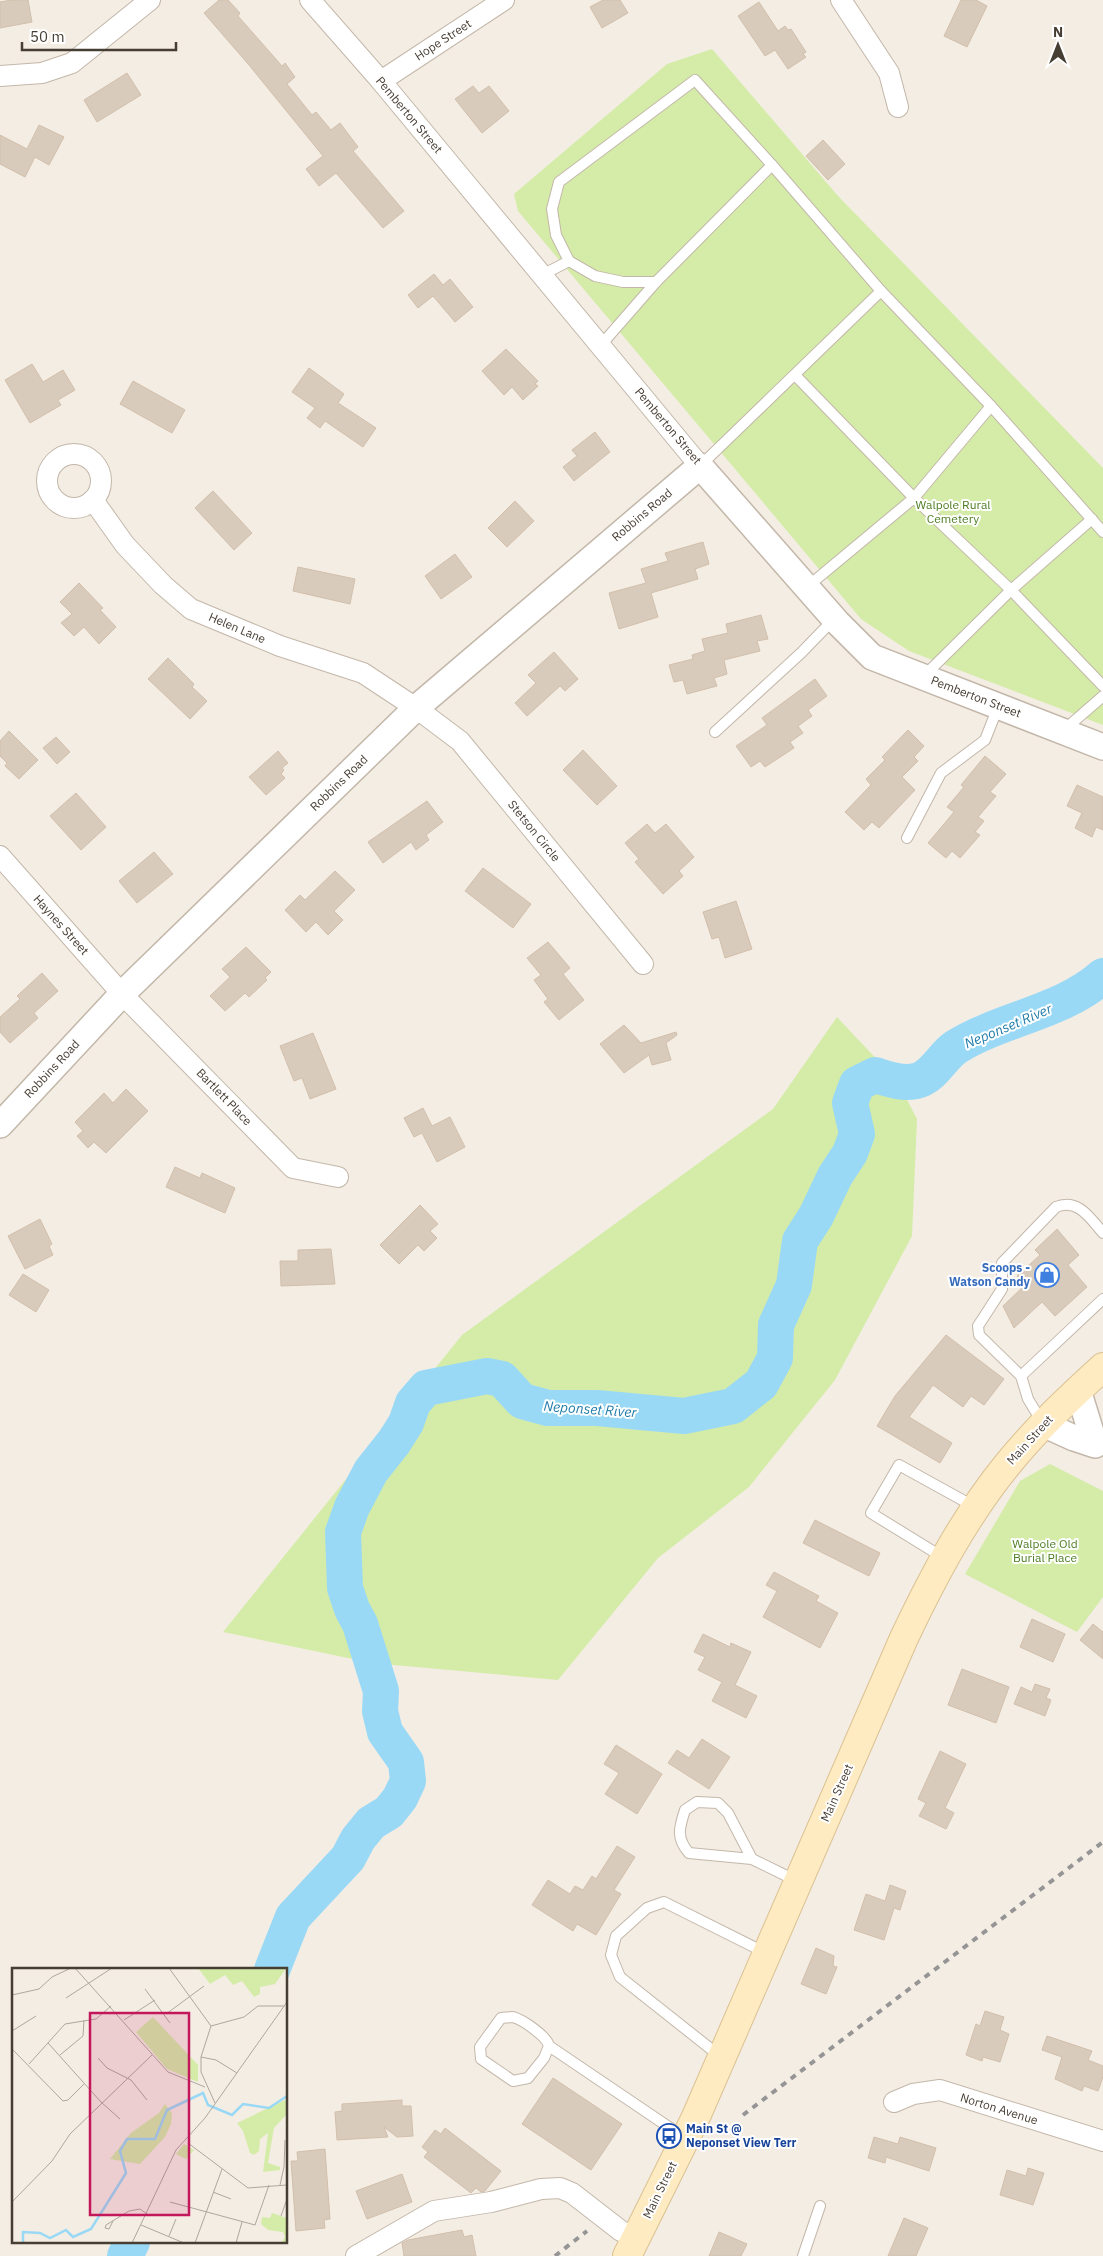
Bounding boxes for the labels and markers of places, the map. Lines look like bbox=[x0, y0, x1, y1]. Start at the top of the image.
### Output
place label: Scoops - Watson Candy bbox=[949, 1260, 1031, 1289]
shop icon: Scoops - Watson Candy bbox=[1034, 1262, 1060, 1288]
place label: Main St @ Neponset View Terr bbox=[686, 2121, 797, 2150]
bus stop icon: Main St @ Neponset View Terr bbox=[656, 2123, 682, 2149]

